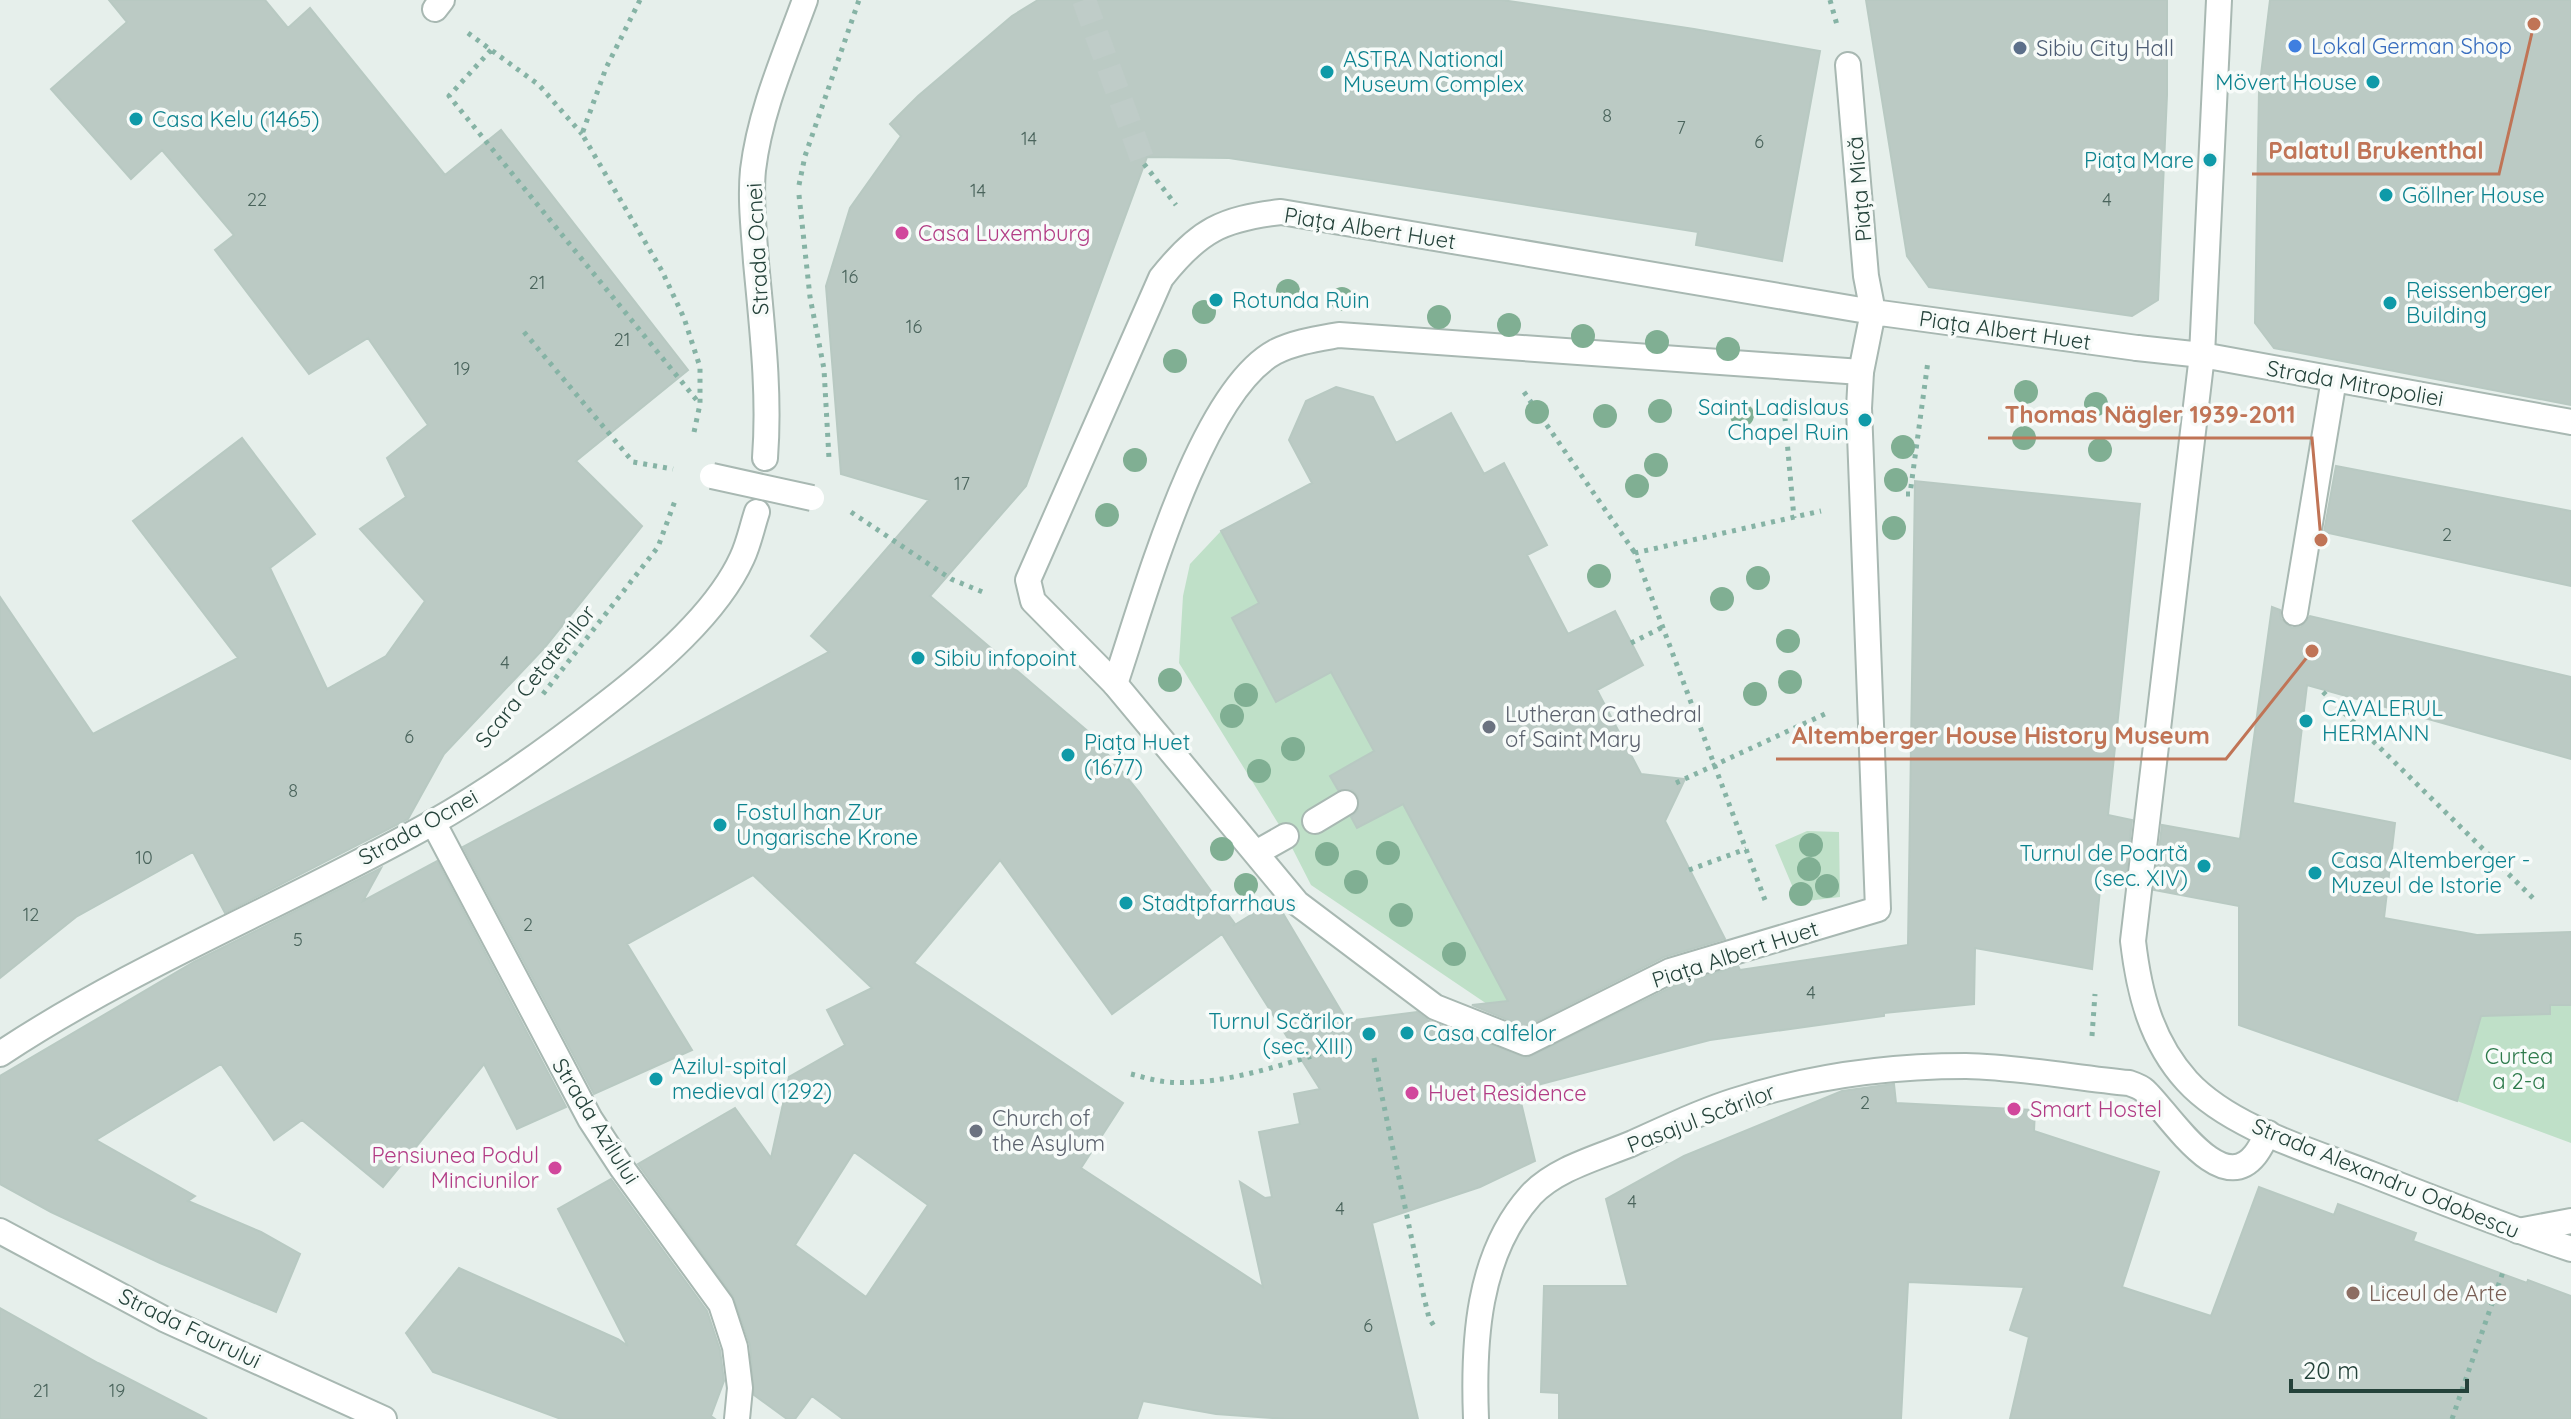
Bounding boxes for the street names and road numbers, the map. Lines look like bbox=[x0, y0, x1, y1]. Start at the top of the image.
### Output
street label: Piața Mică bbox=[1840, 135, 1878, 243]
street label: Strada Ocnei bbox=[740, 182, 774, 316]
street label: Piața Albert Huet bbox=[1282, 201, 1458, 255]
street label: Piața Albert Huet bbox=[1917, 304, 2093, 356]
street label: Strada Mitropoliei bbox=[2264, 354, 2446, 412]
street label: Scara Cetatenilor bbox=[469, 598, 602, 753]
street label: Strada Ocnei bbox=[353, 783, 483, 871]
street label: Piața Albert Huet bbox=[1648, 914, 1822, 994]
street label: Strada Azilului bbox=[546, 1053, 646, 1189]
street label: Pasajul Scărilor bbox=[1623, 1077, 1780, 1159]
street label: Strada Alexandru Odobescu bbox=[2248, 1111, 2524, 1245]
street label: Strada Faurului bbox=[114, 1281, 266, 1375]

